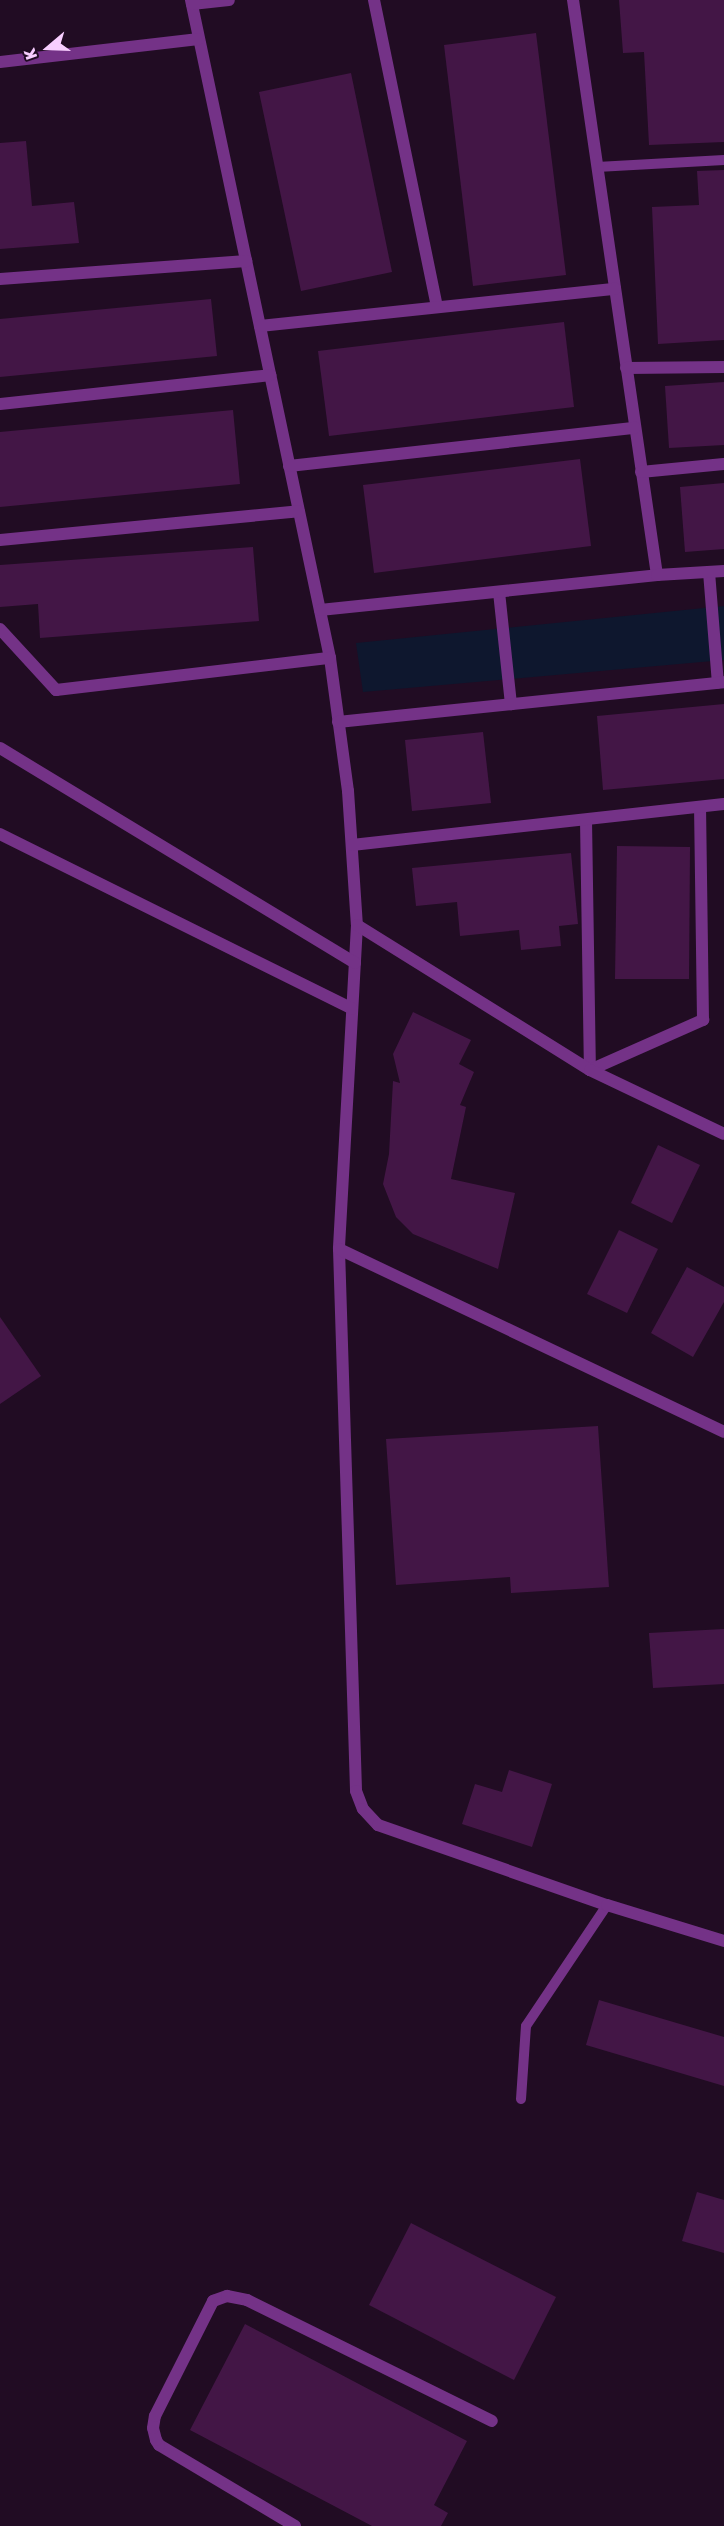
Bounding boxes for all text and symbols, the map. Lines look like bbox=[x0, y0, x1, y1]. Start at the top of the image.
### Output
north arrow bbox=[18, 18, 78, 78]
text: K bbox=[20, 46, 41, 62]

